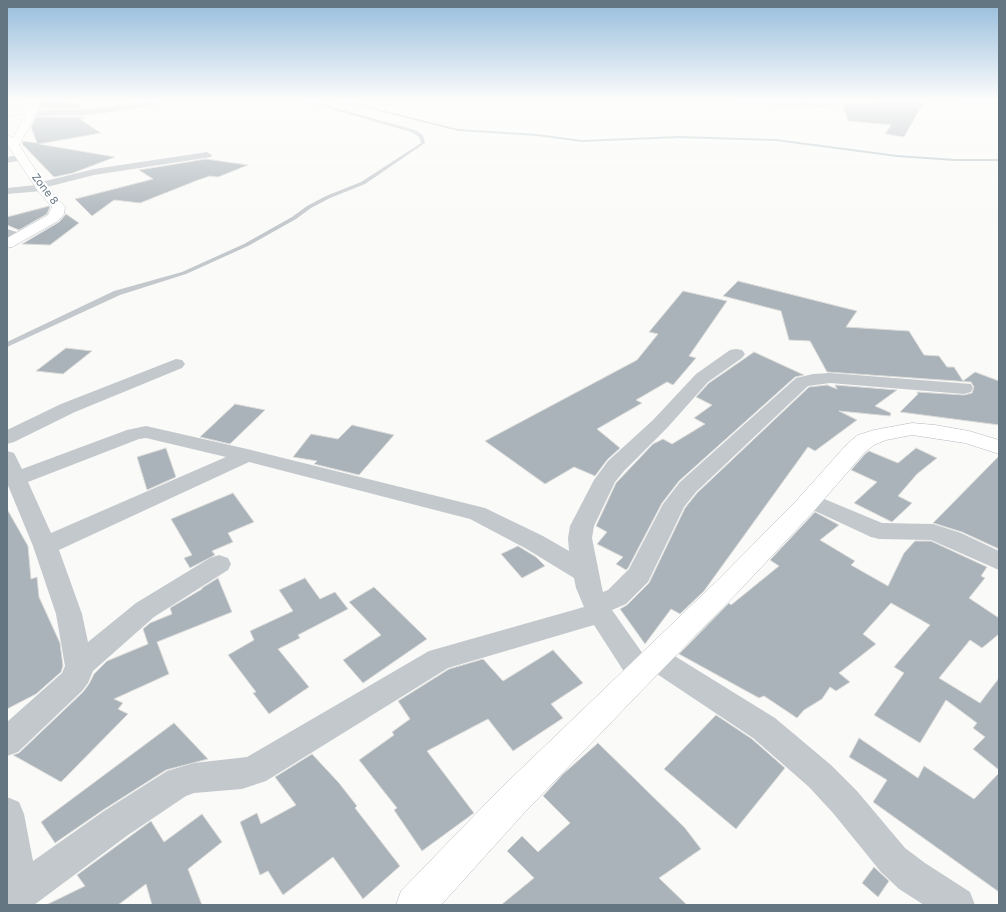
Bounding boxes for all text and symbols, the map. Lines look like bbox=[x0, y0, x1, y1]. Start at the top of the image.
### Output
street label: Zone 8 bbox=[29, 171, 61, 207]

